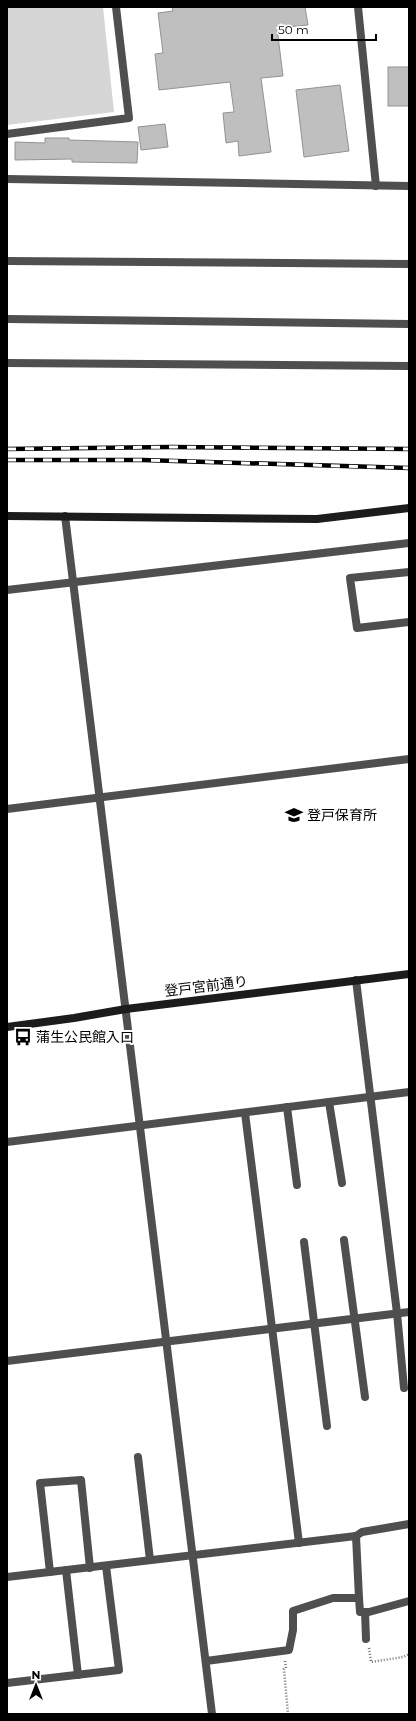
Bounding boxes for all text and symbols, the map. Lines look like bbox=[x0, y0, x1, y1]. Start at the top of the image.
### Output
scale bar bbox=[272, 16, 376, 42]
text: 50 m bbox=[278, 22, 309, 37]
school or university icon: 登戸保育所 bbox=[284, 805, 304, 825]
place label: 登戸保育所 bbox=[307, 806, 377, 824]
street label: 登戸宮前通り bbox=[163, 972, 249, 1000]
bus stop icon: 蒲生公民館入口 bbox=[13, 1027, 33, 1047]
place label: 蒲生公民館入口 bbox=[36, 1028, 134, 1046]
north arrow bbox=[16, 1665, 56, 1705]
text: N bbox=[32, 1668, 40, 1682]

